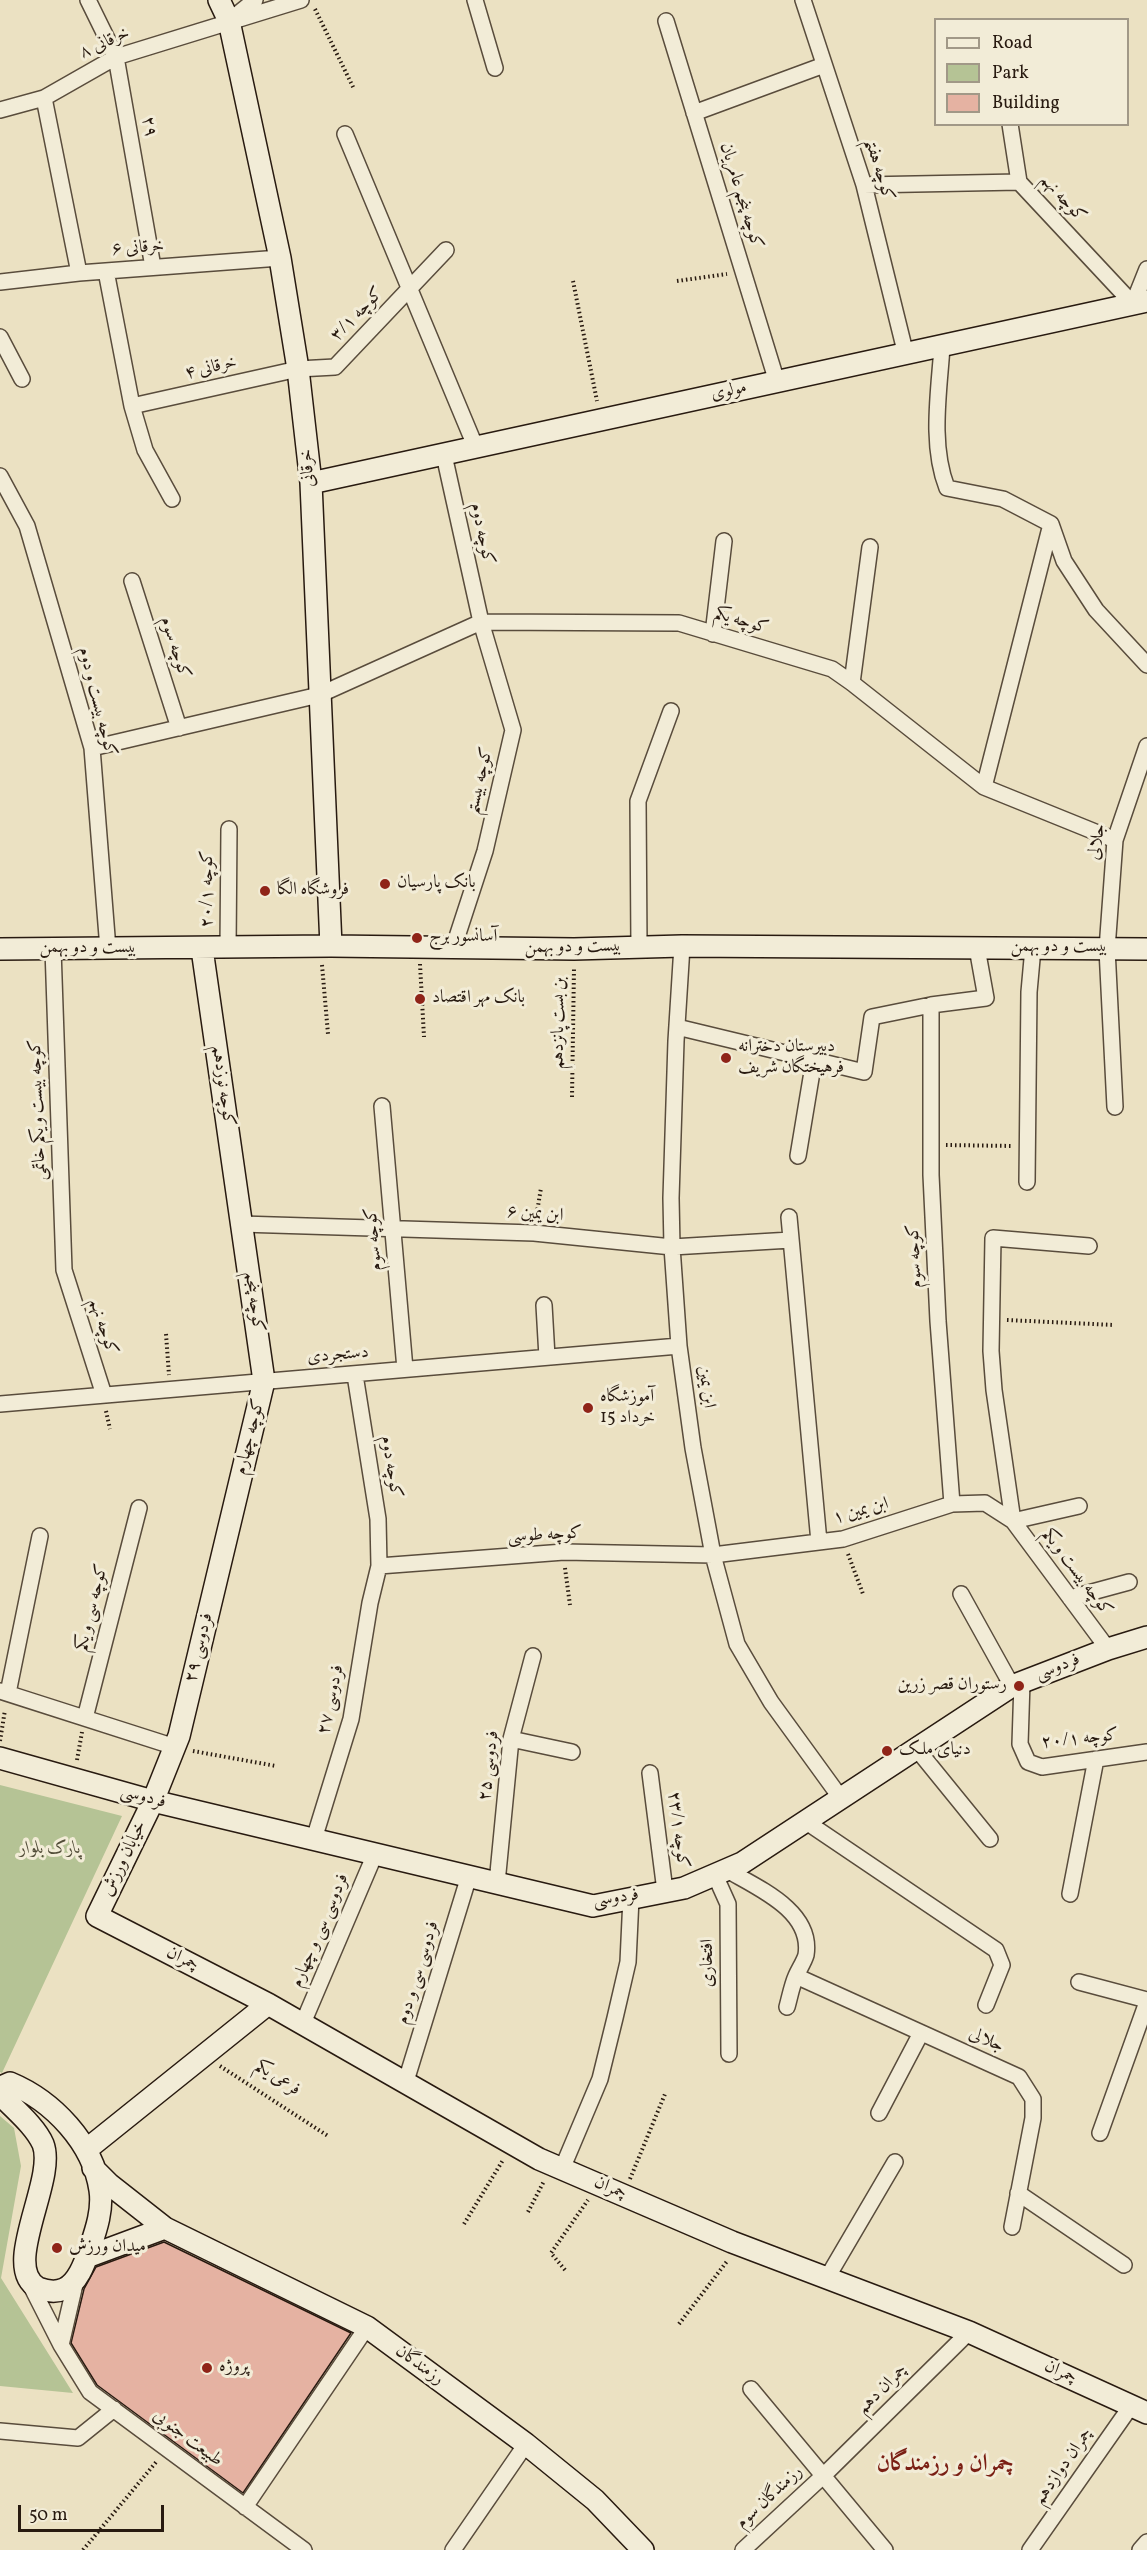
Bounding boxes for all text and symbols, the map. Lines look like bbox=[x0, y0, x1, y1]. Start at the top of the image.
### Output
legend bbox=[934, 18, 1129, 126]
street label: خرقانی ۸ bbox=[77, 23, 133, 65]
text: Road bbox=[992, 31, 1033, 56]
text: Park bbox=[992, 61, 1029, 86]
text: Building bbox=[992, 91, 1060, 116]
street label: ۲۹ bbox=[136, 115, 160, 139]
street label: کوچه هفتم bbox=[858, 136, 898, 204]
street label: کوچه پنجم عامریان bbox=[714, 140, 766, 252]
street label: کوچه نهم bbox=[1034, 170, 1090, 228]
street label: خرقانی ۶ bbox=[111, 236, 165, 262]
street label: کوچه ۳/۱ bbox=[327, 283, 389, 347]
street label: خرقانی ۴ bbox=[183, 353, 239, 385]
street label: مولوی bbox=[709, 378, 749, 406]
street label: خرقانی bbox=[297, 448, 321, 488]
street label: کوچه دوم bbox=[464, 501, 498, 567]
street label: کوچه یکم bbox=[711, 604, 771, 640]
street label: کوچه سوم bbox=[154, 614, 194, 682]
street label: کوچه بیست و دوم bbox=[72, 645, 120, 759]
street label: کوچه بیستم bbox=[463, 745, 499, 817]
street label: جلالی bbox=[1084, 822, 1112, 862]
street label: کوچه ۲۰/۱ bbox=[198, 850, 220, 928]
place label: بانک پارسیان bbox=[397, 873, 476, 895]
marker: بانک پارسیان bbox=[378, 877, 392, 891]
place label: فروشگاه الگا bbox=[277, 880, 349, 902]
marker: فروشگاه الگا bbox=[258, 884, 272, 898]
place label: آسانسور برج bbox=[429, 927, 497, 949]
marker: آسانسور برج bbox=[410, 931, 424, 945]
street label: بیست و دو بهمن bbox=[524, 936, 622, 960]
street label: بیست و دو بهمن bbox=[1011, 937, 1107, 959]
street label: بیست و دو بهمن bbox=[40, 938, 136, 960]
street label: بن بست پانزدهم bbox=[548, 977, 572, 1069]
place label: بانک مهر اقتصاد bbox=[432, 988, 525, 1010]
marker: بانک مهر اقتصاد bbox=[413, 992, 427, 1006]
place label: دبیرستان دخترانه فرهیختگان شریف bbox=[738, 1037, 844, 1080]
street label: کوچه بیست و یکم خاتمی bbox=[26, 1039, 52, 1181]
street label: کوچه نوزدهم bbox=[206, 1044, 238, 1128]
marker: دبیرستان دخترانه فرهیختگان شریف bbox=[719, 1051, 733, 1065]
street label: ابن یمین ۶ bbox=[506, 1202, 564, 1228]
street label: کوچه سوم bbox=[361, 1206, 389, 1272]
street label: کوچه سوم bbox=[904, 1223, 928, 1289]
street label: کوچه پنجم bbox=[238, 1270, 268, 1334]
street label: کوچه نهم bbox=[83, 1296, 121, 1358]
street label: دستجردی bbox=[306, 1343, 370, 1369]
street label: ابن یمین bbox=[691, 1364, 719, 1410]
place label: آموزشگاه 15 خرداد bbox=[600, 1387, 655, 1430]
street label: کوچه چهارم bbox=[231, 1397, 271, 1477]
marker: آموزشگاه 15 خرداد bbox=[581, 1401, 595, 1415]
street label: کوچه دوم bbox=[374, 1434, 406, 1500]
street label: ابن یمین ۱ bbox=[831, 1494, 891, 1530]
street label: کوچه طوسی bbox=[507, 1523, 583, 1549]
street label: کوچه بیست و یکم bbox=[1036, 1525, 1116, 1621]
street label: کوچه سی و یکم bbox=[72, 1562, 114, 1654]
street label: فردوسی ۲۹ bbox=[181, 1611, 219, 1685]
street label: فردوسی bbox=[1033, 1650, 1083, 1686]
street label: فردوسی ۲۷ bbox=[314, 1663, 350, 1737]
place label: رستوران قصر زرین bbox=[897, 1675, 1007, 1697]
marker: رستوران قصر زرین bbox=[1012, 1679, 1026, 1693]
street label: کوچه ۲۰/۱ bbox=[1040, 1725, 1120, 1755]
street label: فردوسی ۲۵ bbox=[475, 1730, 505, 1802]
place label: دنیای ملک bbox=[899, 1740, 971, 1762]
marker: دنیای ملک bbox=[880, 1744, 894, 1758]
street label: فردوسی bbox=[118, 1782, 168, 1814]
street label: کوچه ۲۳/۱ bbox=[662, 1790, 692, 1870]
street label: خیابان ورزش bbox=[98, 1818, 152, 1900]
park label: پارک بلوار bbox=[19, 1839, 81, 1861]
street label: فردوسی سی و چهارم bbox=[287, 1871, 355, 1991]
street label: فردوسی bbox=[592, 1885, 640, 1913]
street label: فردوسی سی و دوم bbox=[393, 1919, 445, 2027]
street label: افتخاری bbox=[698, 1939, 720, 1987]
street label: چمران bbox=[162, 1943, 202, 1977]
street label: جلالی bbox=[965, 2024, 1007, 2058]
street label: فرعی یکم bbox=[250, 2056, 304, 2102]
street label: چمران bbox=[590, 2172, 630, 2206]
place label: میدان ورزش bbox=[69, 2237, 146, 2259]
marker: میدان ورزش bbox=[50, 2241, 64, 2255]
street label: رزمندگان bbox=[390, 2341, 448, 2391]
street label: چمران bbox=[1040, 2356, 1080, 2390]
place label: پروژه bbox=[219, 2357, 249, 2379]
street label: چمران دهم bbox=[853, 2360, 913, 2420]
marker: پروژه bbox=[200, 2361, 214, 2375]
street label: طبیعت جنوبی bbox=[148, 2406, 226, 2472]
street label: چمران دوازدهم bbox=[1030, 2424, 1098, 2510]
district label: چمران و رزمندگان bbox=[876, 2452, 1014, 2480]
street label: رزمندگان سوم bbox=[732, 2462, 808, 2534]
scale bar bbox=[21, 2493, 166, 2531]
text: 50 m bbox=[29, 2503, 68, 2528]

